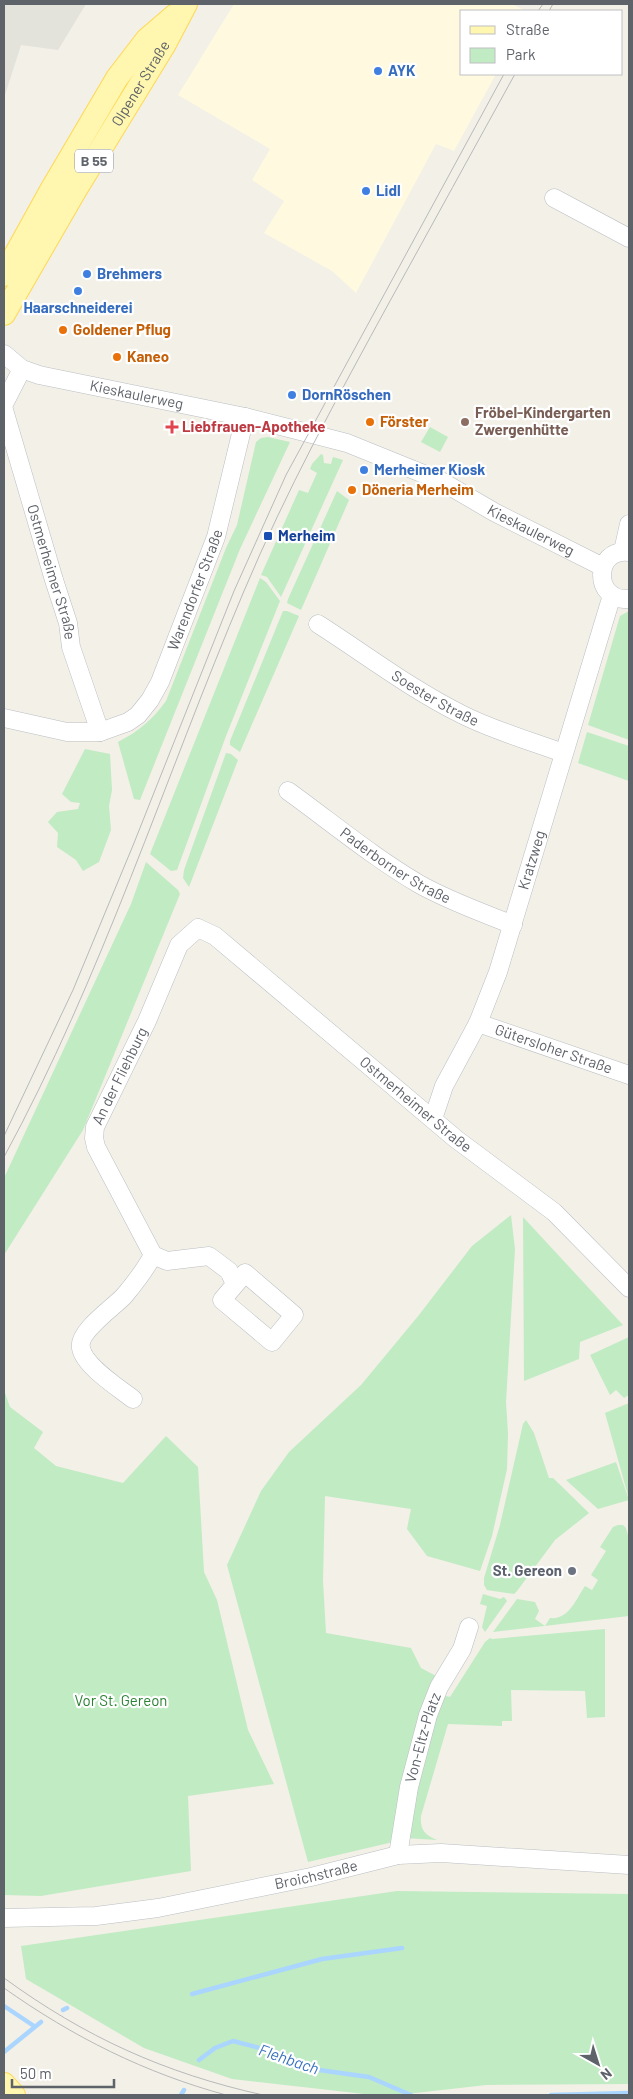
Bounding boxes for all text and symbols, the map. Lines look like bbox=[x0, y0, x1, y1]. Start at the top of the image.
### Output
legend bbox=[460, 10, 623, 75]
text: Straße bbox=[506, 20, 550, 38]
street label: Olpener Straße bbox=[107, 37, 173, 129]
text: Park bbox=[506, 45, 536, 63]
place label: AYK bbox=[388, 61, 416, 79]
marker: AYK bbox=[372, 65, 384, 77]
road number: B 55 bbox=[75, 150, 113, 172]
place label: Lidl bbox=[376, 181, 401, 199]
marker: Lidl bbox=[360, 185, 372, 197]
place label: Brehmers bbox=[97, 264, 163, 282]
marker: Brehmers bbox=[81, 268, 93, 280]
marker: Haarschneiderei bbox=[72, 285, 84, 297]
place label: Haarschneiderei bbox=[23, 298, 133, 316]
place label: Goldener Pflug bbox=[73, 320, 171, 338]
marker: Goldener Pflug bbox=[57, 324, 69, 336]
place label: Kaneo bbox=[127, 347, 169, 365]
marker: Kaneo bbox=[111, 351, 123, 363]
street label: Kieskaulerweg bbox=[88, 376, 185, 412]
place label: DornRöschen bbox=[302, 385, 391, 403]
marker: DornRöschen bbox=[286, 389, 298, 401]
place label: Fröbel-Kindergarten Zwergenhütte bbox=[475, 403, 611, 438]
place label: Förster bbox=[380, 412, 429, 430]
marker: Förster bbox=[364, 416, 376, 428]
marker: Fröbel-Kindergarten Zwergenhütte bbox=[459, 416, 471, 428]
place label: Liebfrauen-Apotheke bbox=[182, 417, 325, 435]
marker: Liebfrauen-Apotheke bbox=[166, 421, 178, 433]
place label: Merheimer Kiosk bbox=[374, 460, 485, 478]
marker: Merheimer Kiosk bbox=[358, 464, 370, 476]
place label: Döneria Merheim bbox=[362, 480, 474, 498]
marker: Döneria Merheim bbox=[346, 484, 358, 496]
street label: Kieskaulerweg bbox=[485, 500, 578, 559]
street label: Ostmerheimer Straße bbox=[24, 502, 80, 640]
place label: Merheim bbox=[278, 526, 335, 544]
street label: Warendorfer Straße bbox=[163, 527, 226, 653]
marker: Merheim bbox=[262, 530, 274, 542]
street label: Soester Straße bbox=[389, 666, 482, 729]
street label: Paderborner Straße bbox=[337, 823, 454, 907]
street label: Kratzweg bbox=[513, 828, 548, 892]
street label: Gütersloher Straße bbox=[493, 1020, 615, 1077]
street label: An der Fliehburg bbox=[88, 1024, 151, 1127]
street label: Ostmerheimer Straße bbox=[357, 1052, 476, 1156]
place label: St. Gereon bbox=[493, 1561, 562, 1579]
marker: St. Gereon bbox=[566, 1565, 578, 1577]
street label: Von-Eltz-Platz bbox=[401, 1690, 444, 1785]
park label: Vor St. Gereon bbox=[75, 1691, 167, 1709]
street label: Broichstraße bbox=[273, 1856, 359, 1892]
water label: Flehbach bbox=[257, 2039, 322, 2078]
north arrow bbox=[573, 2039, 623, 2089]
scale bar bbox=[12, 2056, 115, 2088]
text: 50 m bbox=[20, 2064, 52, 2082]
text: N bbox=[598, 2065, 615, 2084]

